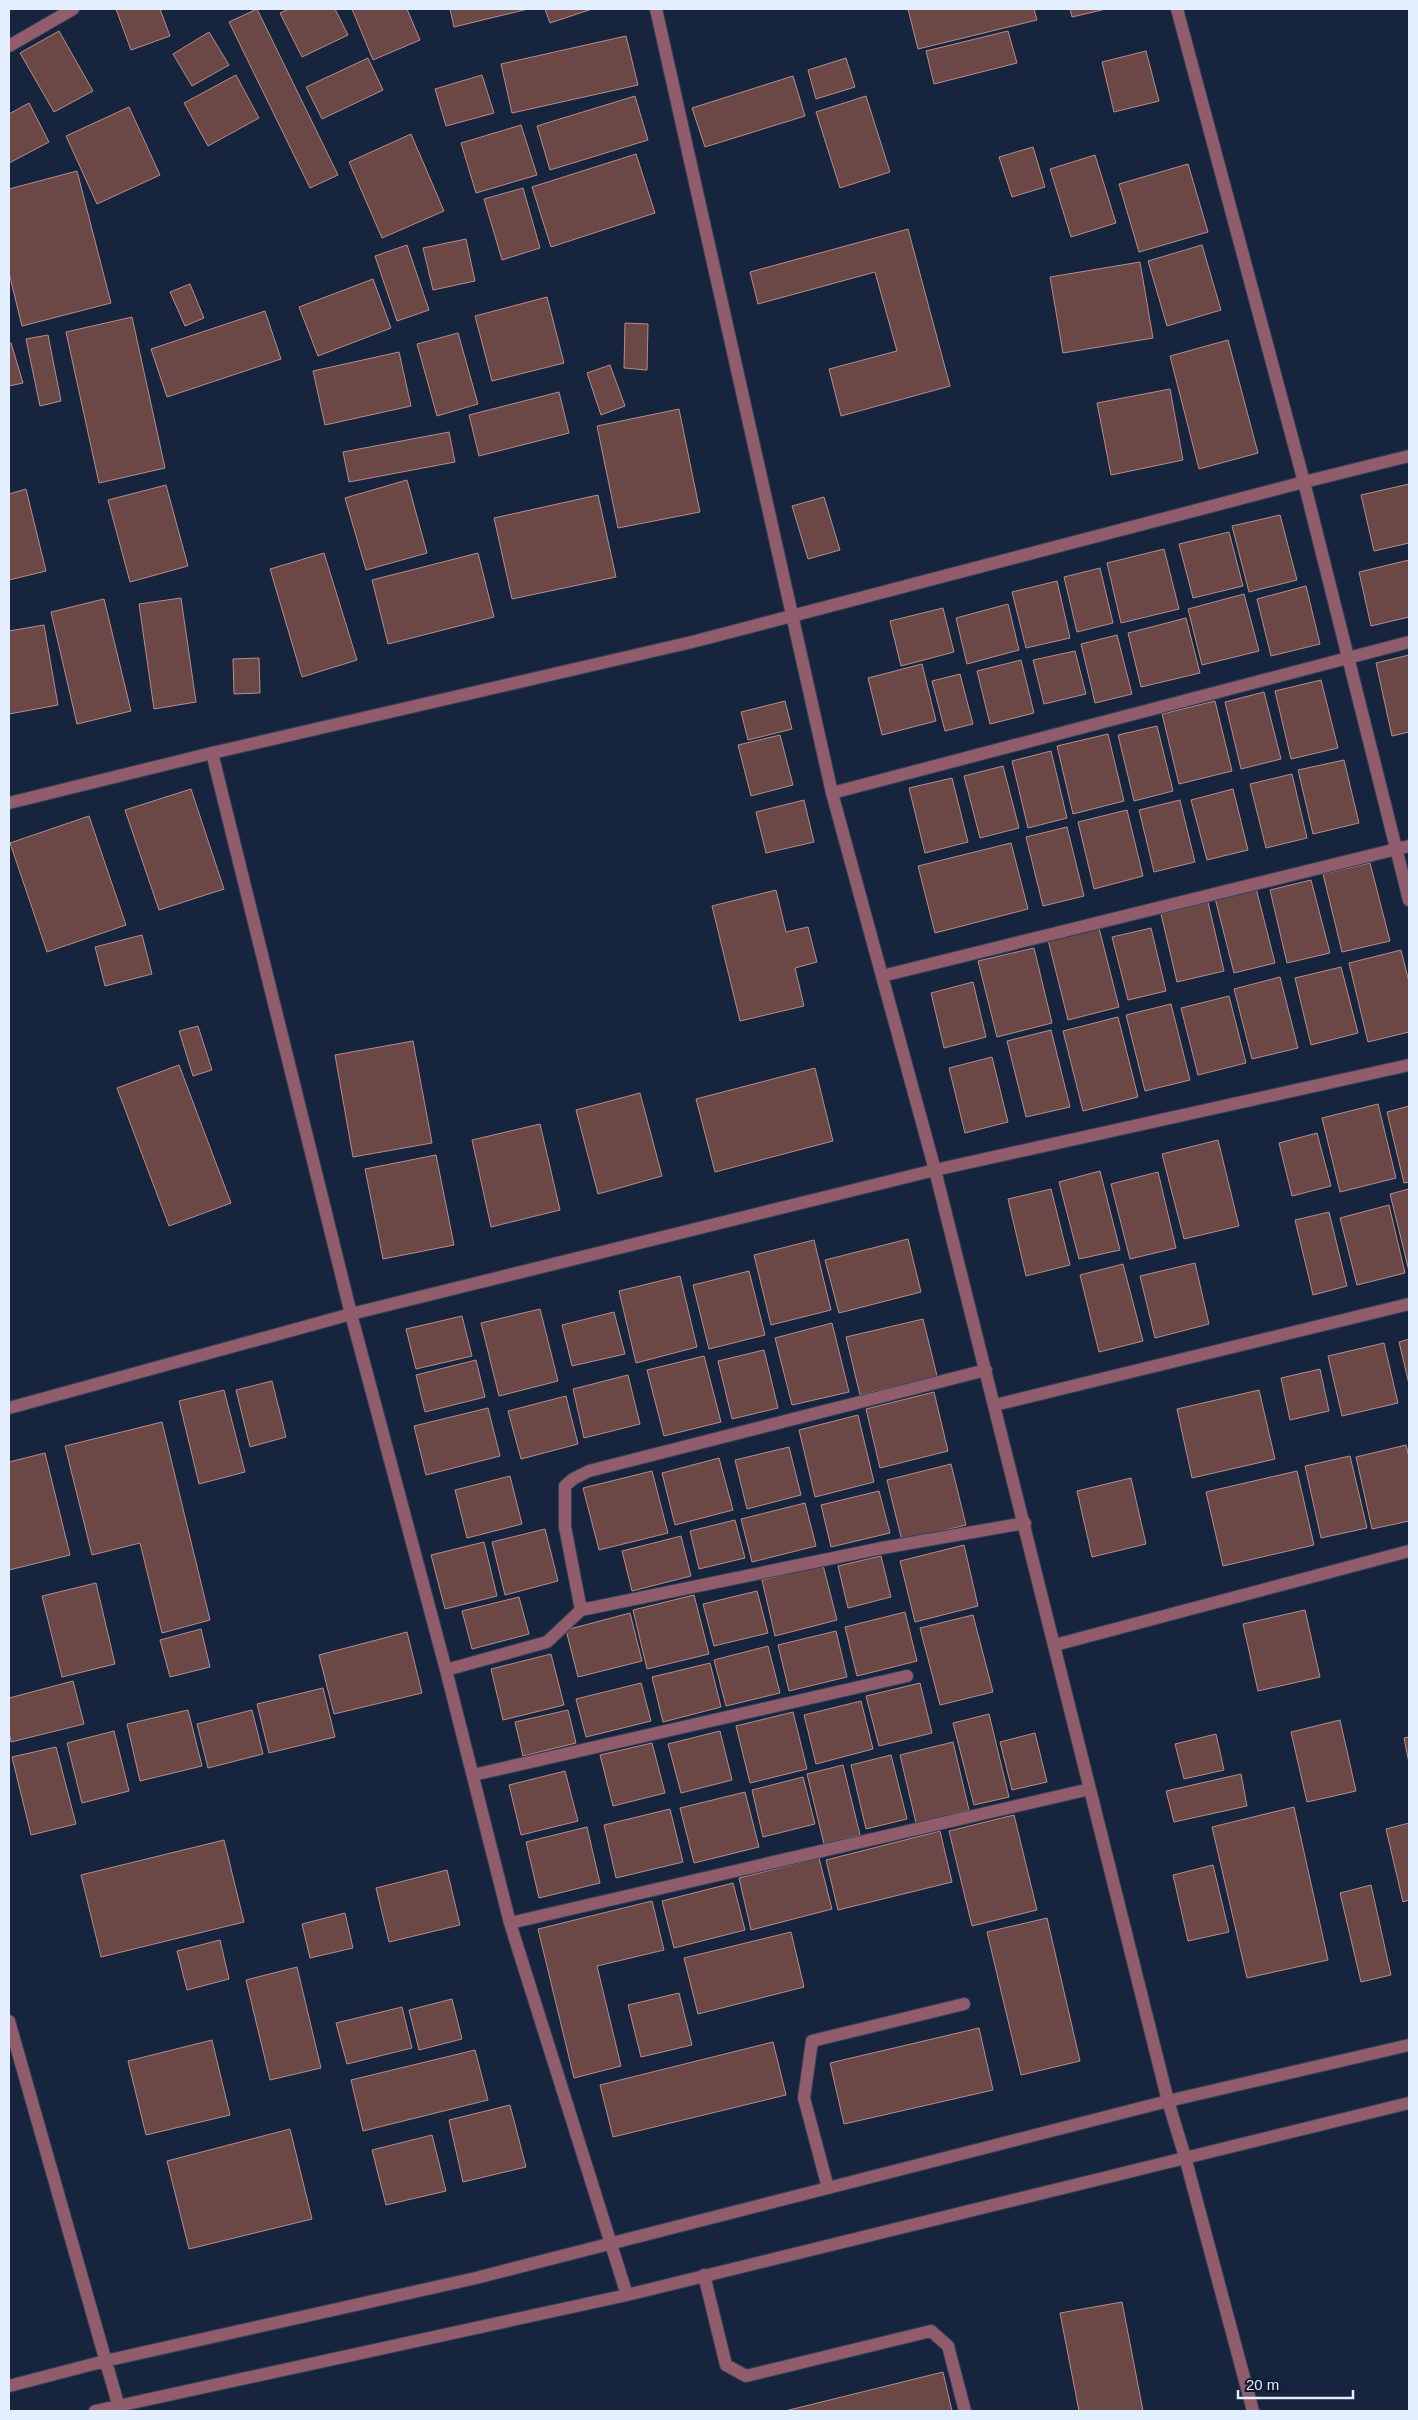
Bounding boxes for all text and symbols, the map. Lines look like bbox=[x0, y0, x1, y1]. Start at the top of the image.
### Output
scale bar bbox=[1238, 2368, 1353, 2400]
text: 20 m bbox=[1246, 2376, 1279, 2393]

